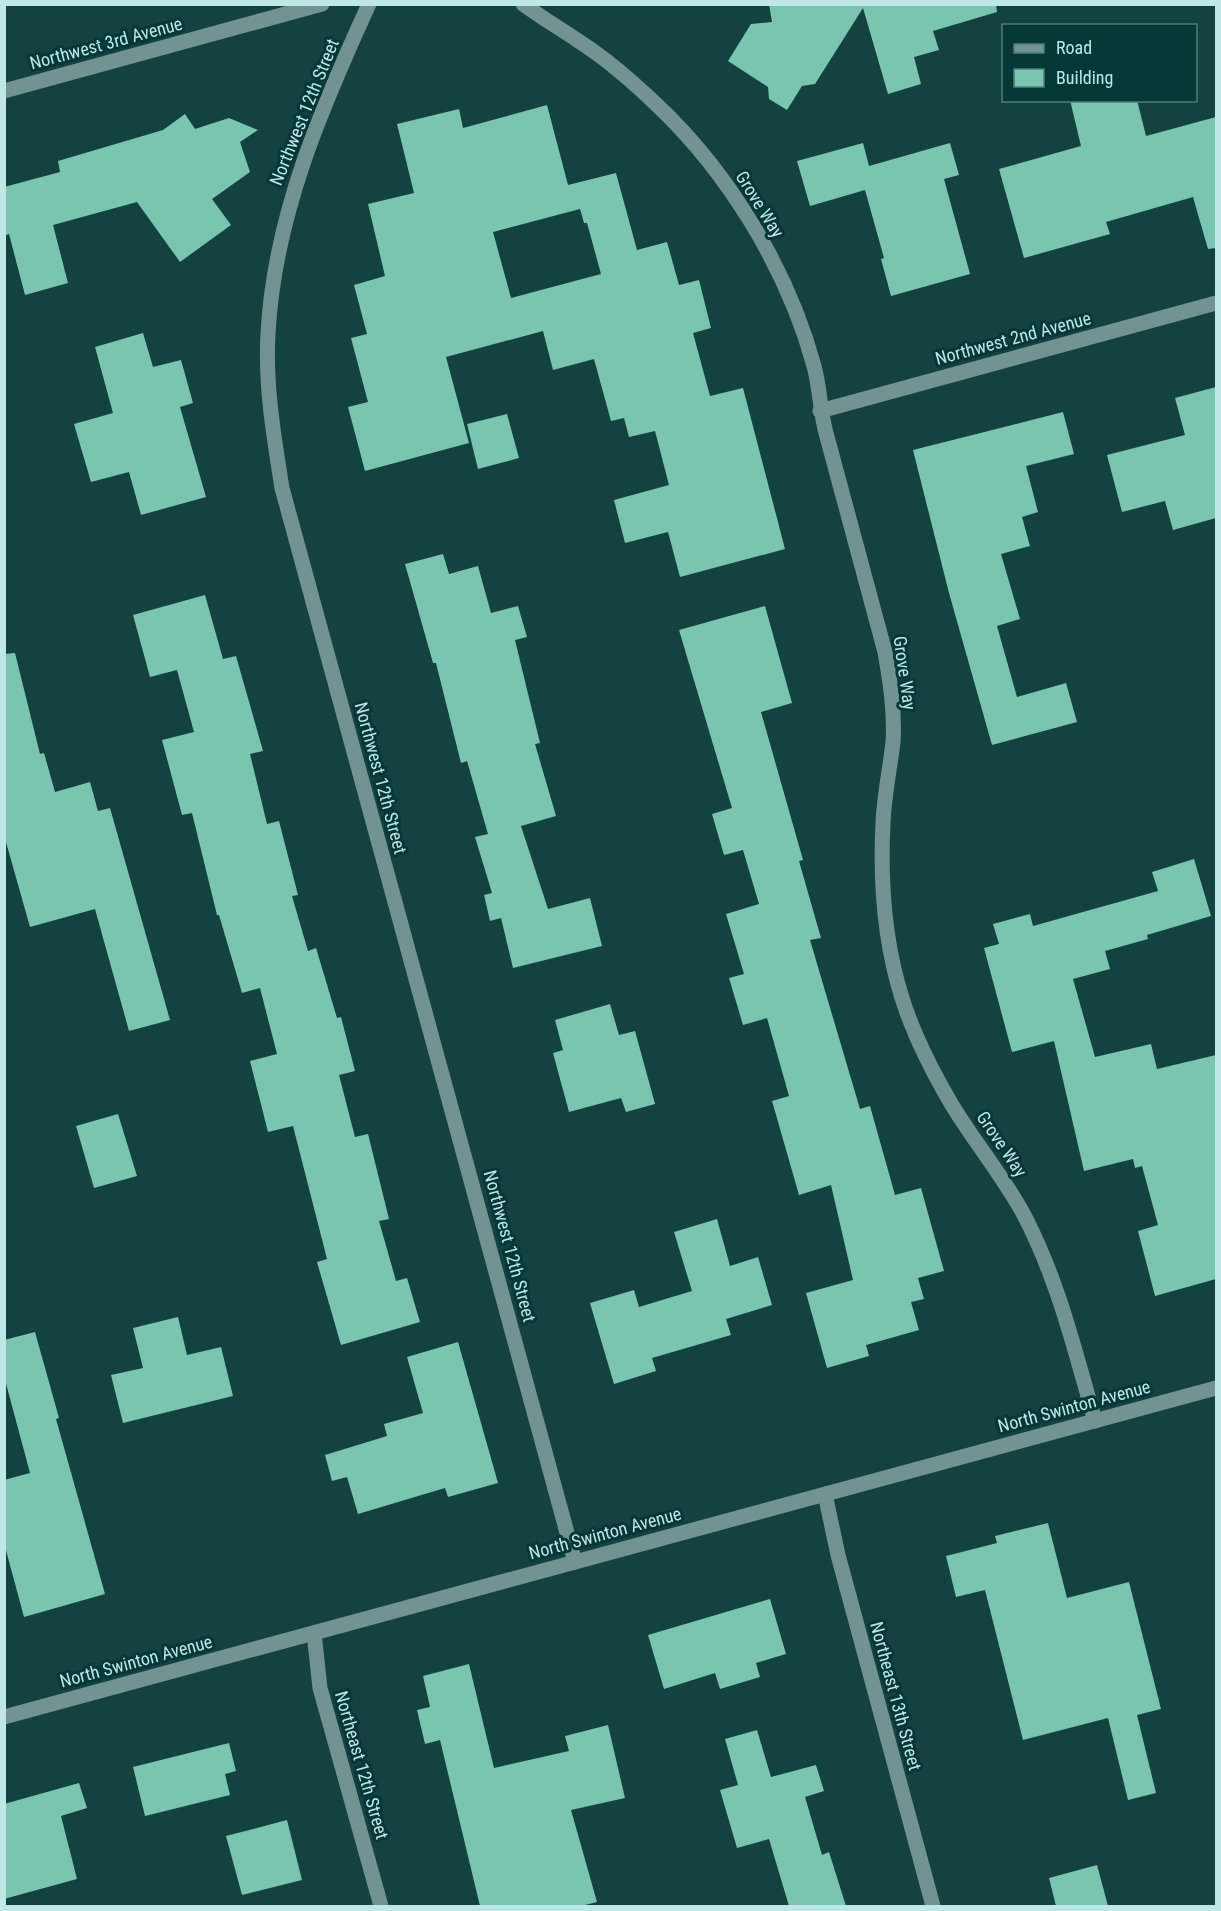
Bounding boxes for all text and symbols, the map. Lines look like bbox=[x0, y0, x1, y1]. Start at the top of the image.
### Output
street label: Northwest 3rd Avenue bbox=[27, 13, 185, 73]
legend bbox=[1002, 24, 1197, 102]
street label: Northwest 12th Street bbox=[265, 36, 343, 188]
text: Road bbox=[1056, 37, 1092, 58]
text: Building bbox=[1056, 67, 1113, 88]
street label: Grove Way bbox=[731, 167, 789, 242]
street label: Northwest 2nd Avenue bbox=[933, 307, 1093, 369]
street label: Grove Way bbox=[889, 635, 921, 712]
street label: Northwest 12th Street bbox=[351, 700, 411, 856]
street label: Grove Way bbox=[972, 1107, 1032, 1181]
street label: Northwest 12th Street bbox=[480, 1168, 540, 1324]
street label: North Swinton Avenue bbox=[995, 1376, 1153, 1436]
street label: North Swinton Avenue bbox=[526, 1503, 684, 1563]
street label: Northeast 13th Street bbox=[866, 1619, 926, 1773]
street label: North Swinton Avenue bbox=[57, 1631, 215, 1691]
street label: Northeast 12th Street bbox=[331, 1689, 393, 1841]

